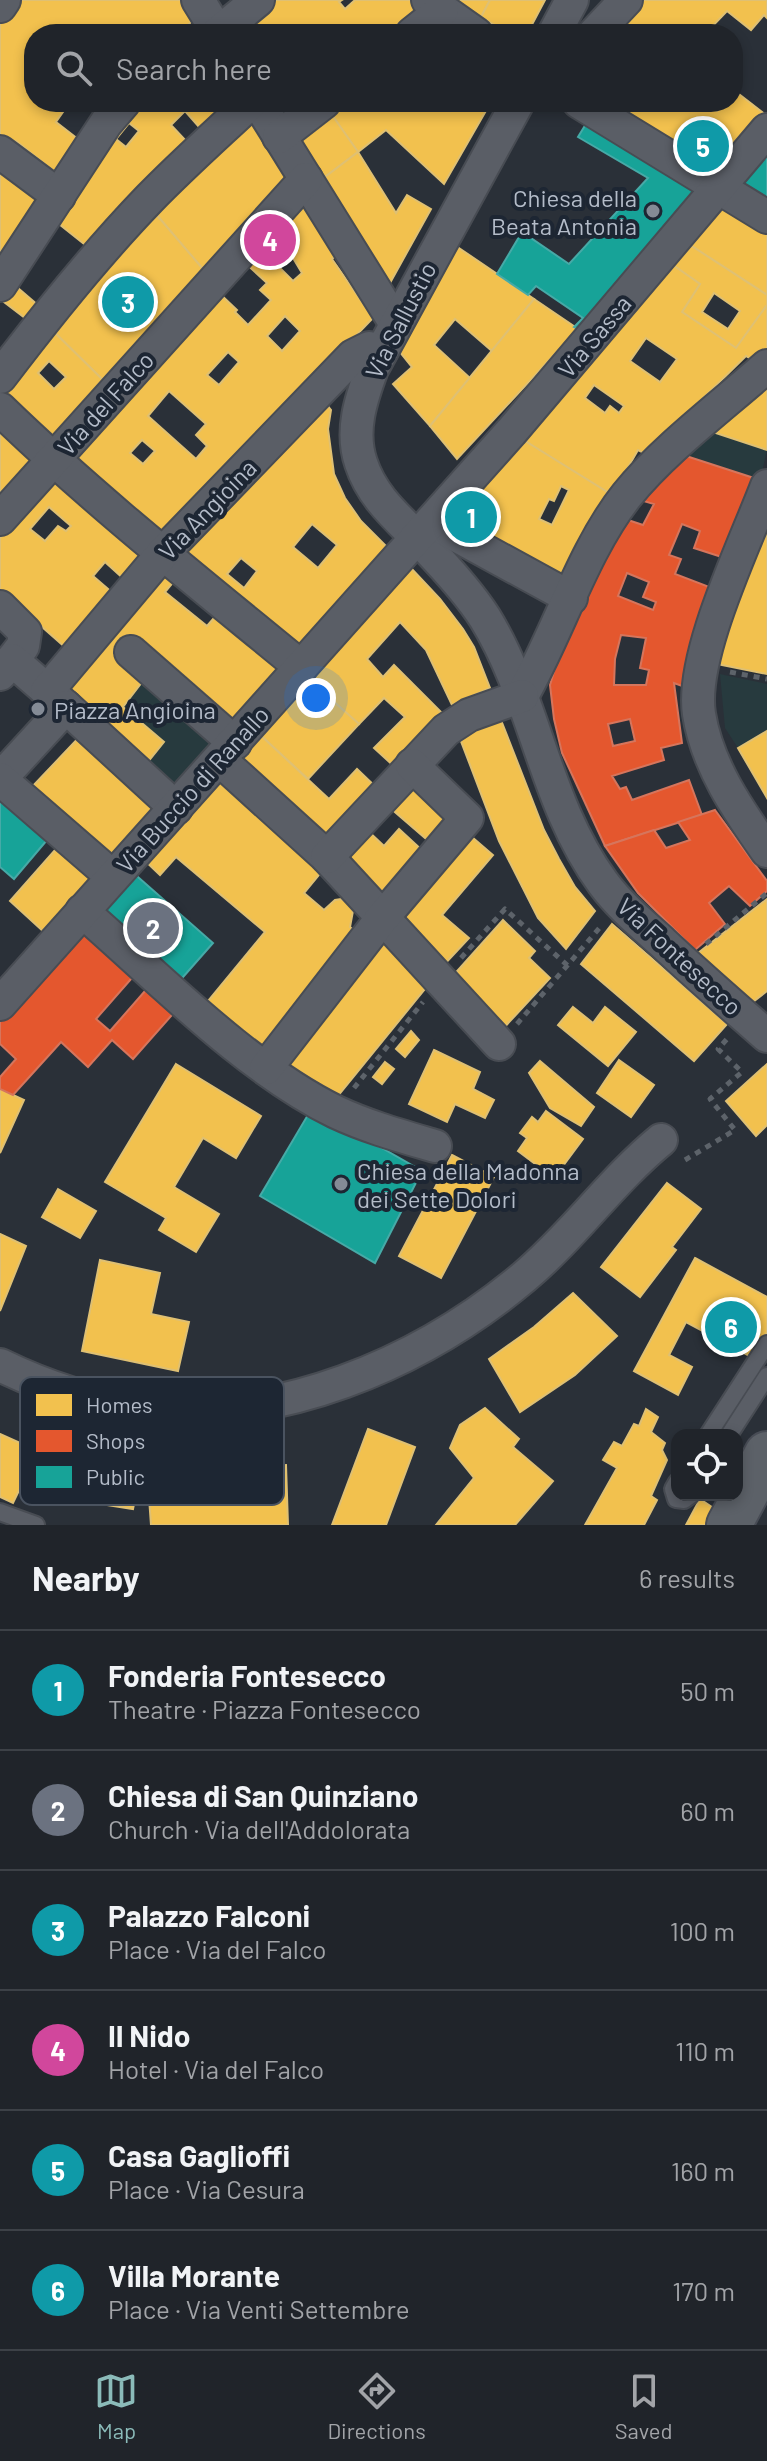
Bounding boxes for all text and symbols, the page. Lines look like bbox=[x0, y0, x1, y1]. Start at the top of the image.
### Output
search box bbox=[24, 24, 743, 112]
icon: search bbox=[52, 46, 96, 90]
text: Search here bbox=[116, 50, 272, 86]
pin: 5 bbox=[677, 116, 729, 176]
place label: Chiesa della Beata Antonia bbox=[491, 183, 637, 240]
marker: Chiesa della Beata Antonia bbox=[644, 202, 662, 220]
pin: 4 bbox=[244, 210, 296, 270]
street label: Via Sallustio bbox=[358, 257, 442, 383]
pin: 3 bbox=[102, 272, 154, 332]
street label: Via Sassa bbox=[551, 289, 637, 383]
street label: Via del Falco bbox=[51, 345, 159, 461]
street label: Via Angioina bbox=[152, 453, 262, 565]
pin: 1 bbox=[445, 487, 497, 547]
your location bbox=[296, 678, 336, 718]
place label: Piazza Angioina bbox=[54, 695, 216, 724]
marker: Piazza Angioina bbox=[29, 700, 47, 718]
street label: Via Buccio di Ranallo bbox=[110, 700, 274, 878]
street label: Via Fontesecco bbox=[612, 891, 748, 1021]
pin: 2 bbox=[127, 898, 179, 958]
place label: Chiesa della Madonna dei Sette Dolori bbox=[357, 1156, 580, 1213]
marker: Chiesa della Madonna dei Sette Dolori bbox=[332, 1175, 350, 1193]
pin: 6 bbox=[705, 1297, 757, 1357]
legend bbox=[20, 1377, 284, 1505]
text: Homes bbox=[86, 1391, 153, 1417]
text: Shops bbox=[86, 1427, 145, 1453]
map controls bbox=[671, 1429, 743, 1501]
button: locate bbox=[671, 1429, 743, 1501]
text: Public bbox=[86, 1463, 145, 1489]
text: Nearby bbox=[32, 1557, 140, 1598]
text: 6 results bbox=[639, 1562, 735, 1593]
text: Fonderia Fontesecco bbox=[108, 1657, 386, 1693]
text: 1 bbox=[53, 1675, 63, 1706]
text: 50 m bbox=[680, 1675, 735, 1706]
text: Theatre · Piazza Fontesecco bbox=[108, 1693, 421, 1724]
text: Chiesa di San Quinziano bbox=[108, 1777, 418, 1813]
text: 2 bbox=[51, 1795, 65, 1826]
text: 60 m bbox=[680, 1795, 735, 1826]
text: Church · Via dell'Addolorata bbox=[108, 1813, 410, 1844]
text: Palazzo Falconi bbox=[108, 1897, 310, 1933]
text: 3 bbox=[51, 1915, 65, 1946]
text: 100 m bbox=[670, 1915, 735, 1946]
text: Place · Via del Falco bbox=[108, 1933, 326, 1964]
text: Il Nido bbox=[108, 2017, 191, 2053]
text: 4 bbox=[50, 2035, 66, 2066]
text: 110 m bbox=[675, 2035, 735, 2066]
text: Hotel · Via del Falco bbox=[108, 2053, 324, 2084]
text: Casa Gaglioffi bbox=[108, 2137, 290, 2173]
text: 5 bbox=[51, 2155, 65, 2186]
text: 160 m bbox=[671, 2155, 735, 2186]
text: Place · Via Cesura bbox=[108, 2173, 305, 2204]
text: Villa Morante bbox=[108, 2257, 280, 2293]
text: 6 bbox=[51, 2275, 65, 2306]
text: 170 m bbox=[672, 2275, 735, 2306]
text: Place · Via Venti Settembre bbox=[108, 2293, 410, 2324]
tab: Map bbox=[94, 2369, 138, 2443]
tab: Directions bbox=[327, 2369, 426, 2443]
tab: Saved bbox=[615, 2369, 672, 2443]

